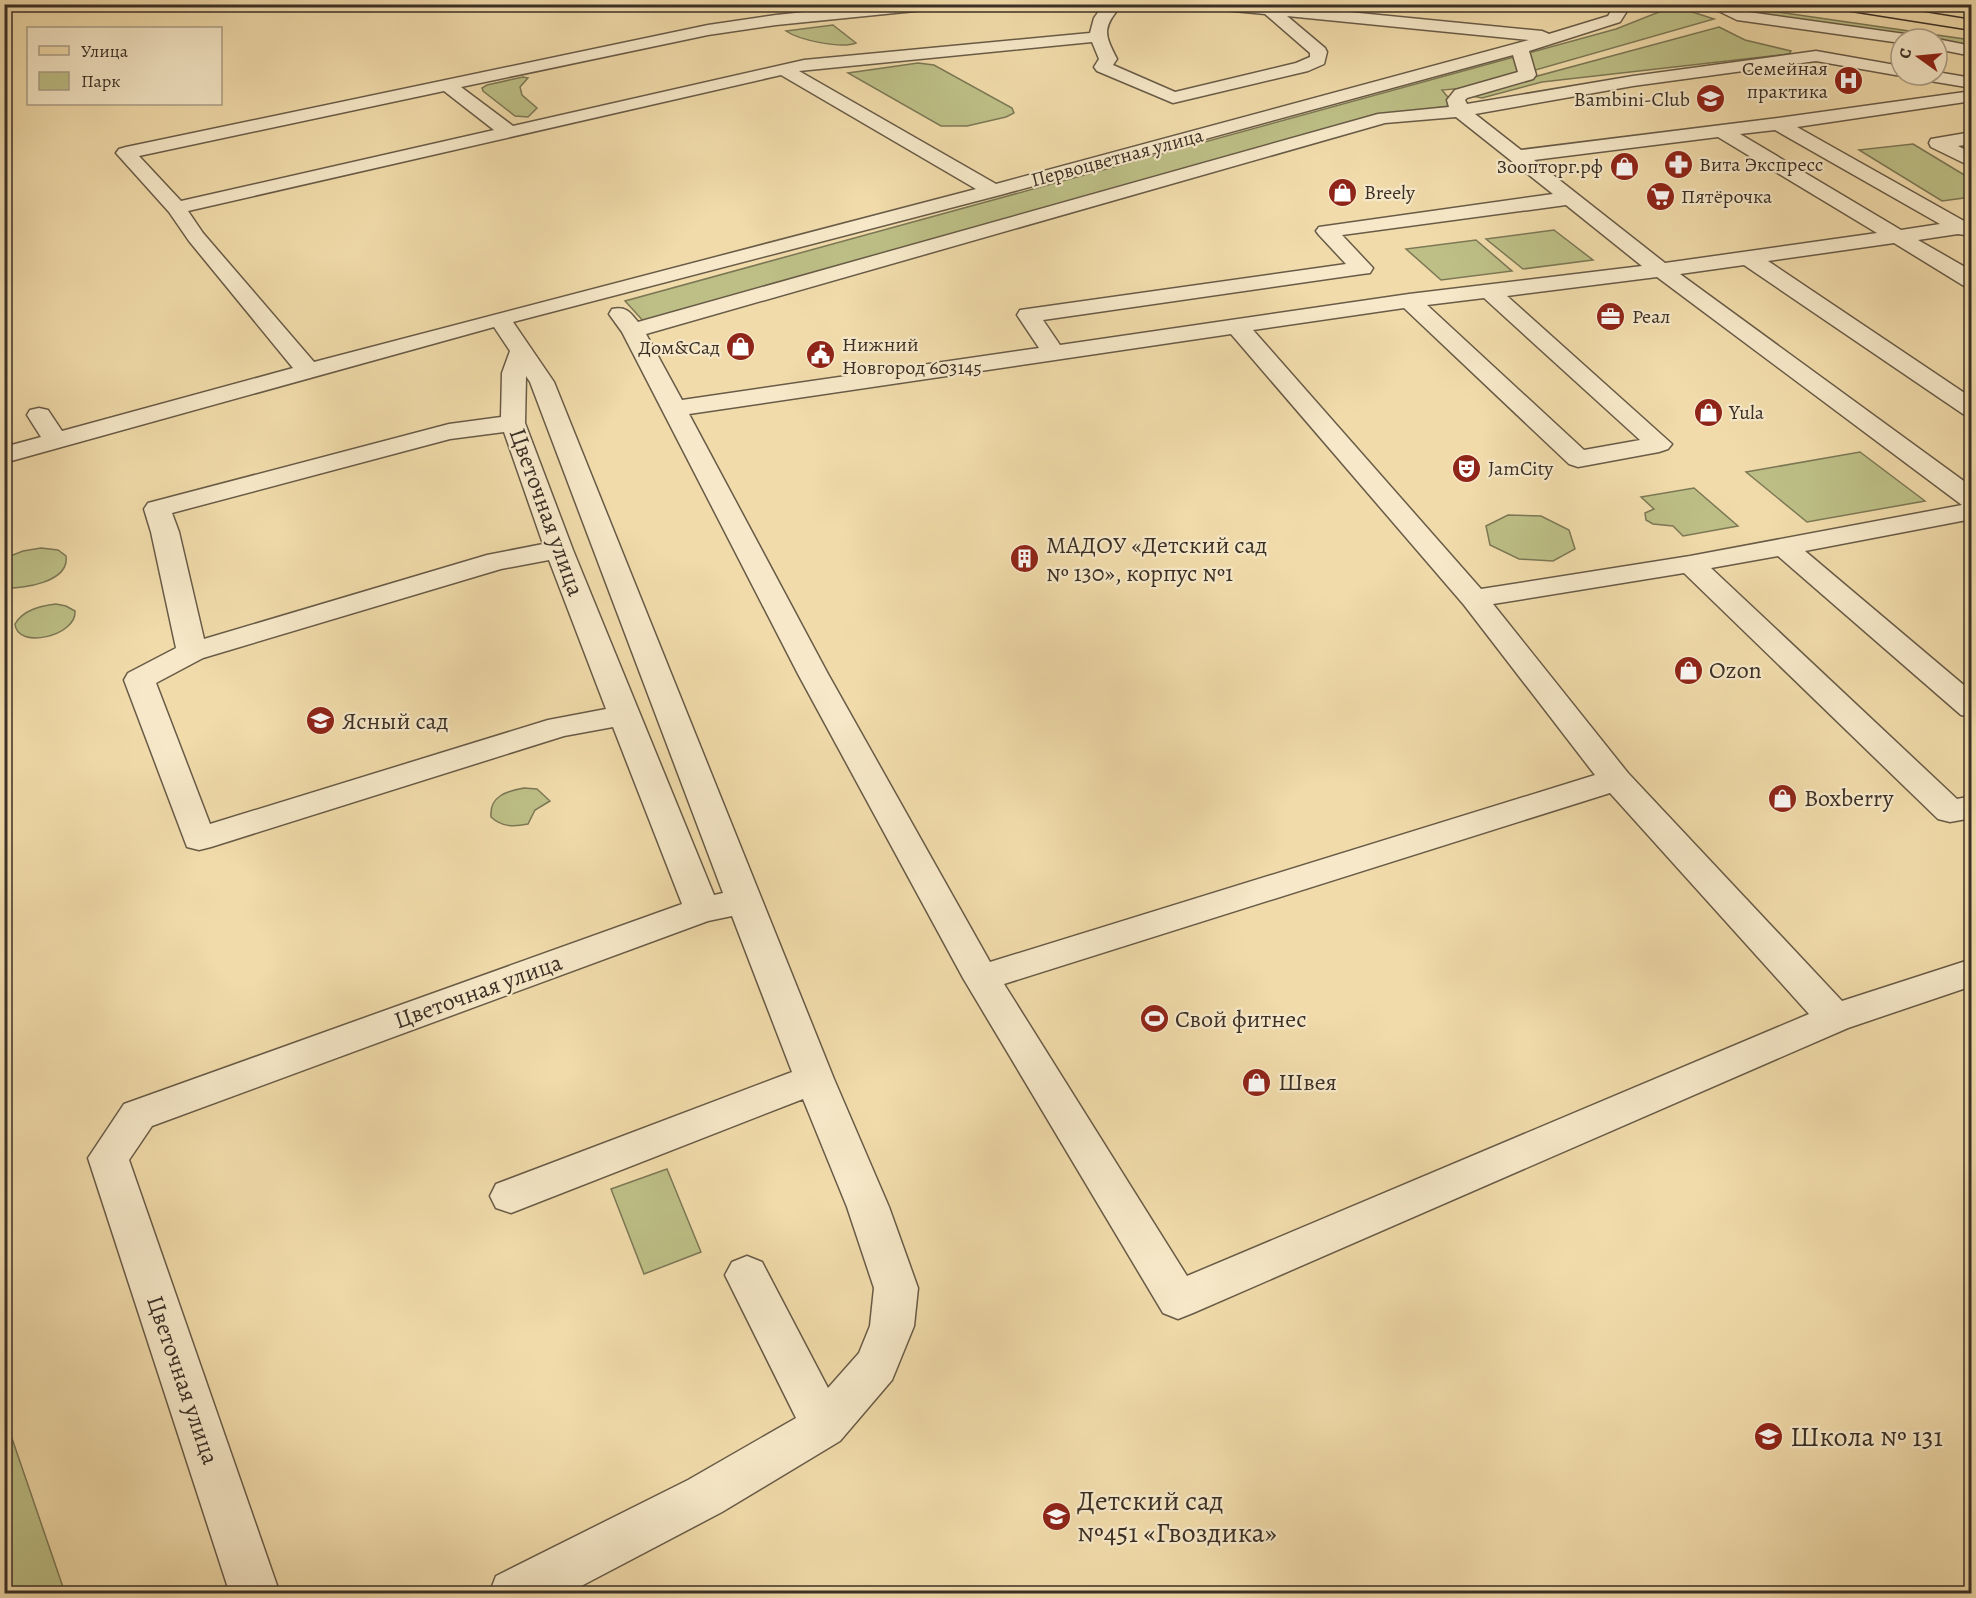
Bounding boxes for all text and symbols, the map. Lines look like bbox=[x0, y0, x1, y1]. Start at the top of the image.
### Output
legend bbox=[27, 27, 222, 105]
north arrow bbox=[1889, 27, 1949, 87]
text: Улица bbox=[81, 39, 129, 63]
text: С bbox=[1894, 46, 1917, 61]
place label: Семейная практика bbox=[1742, 55, 1829, 105]
hospital icon: Семейная практика bbox=[1833, 64, 1865, 96]
text: Парк bbox=[81, 69, 121, 93]
school or university icon: Bambini-Club bbox=[1695, 83, 1727, 115]
place label: Bambini-Club bbox=[1574, 86, 1690, 113]
street label: Первоцветная улица bbox=[1028, 121, 1207, 193]
pharmacy icon: Вита Экспресс bbox=[1662, 148, 1694, 180]
shop icon: Зоопторг.рф bbox=[1608, 150, 1640, 182]
place label: Вита Экспресс bbox=[1699, 151, 1824, 178]
place label: Зоопторг.рф bbox=[1497, 153, 1603, 180]
shop icon: Breely bbox=[1327, 176, 1359, 208]
place label: Breely bbox=[1364, 179, 1416, 206]
supermarket icon: Пятёрочка bbox=[1644, 180, 1676, 212]
place label: Пятёрочка bbox=[1681, 183, 1773, 210]
office icon: Реал bbox=[1595, 300, 1627, 332]
place label: Реал bbox=[1632, 303, 1670, 330]
shop icon: Дом&Сад bbox=[725, 331, 757, 363]
place label: Нижний Новгород 603145 bbox=[842, 331, 982, 381]
place label: Дом&Сад bbox=[638, 334, 720, 361]
public building icon: Нижний Новгород 603145 bbox=[805, 339, 837, 371]
shop icon: Yula bbox=[1692, 396, 1724, 428]
place label: Yula bbox=[1728, 399, 1765, 426]
street label: Цветочная улица bbox=[502, 424, 592, 600]
theatre icon: JamCity bbox=[1451, 452, 1483, 484]
place label: JamCity bbox=[1488, 455, 1554, 482]
place label: МАДОУ «Детский сад № 130», корпус №1 bbox=[1046, 529, 1267, 589]
building icon: МАДОУ «Детский сад № 130», корпус №1 bbox=[1009, 543, 1041, 575]
shop icon: Ozon bbox=[1672, 654, 1704, 686]
place label: Ozon bbox=[1709, 654, 1762, 686]
school or university icon: Ясный сад bbox=[305, 705, 337, 737]
place label: Ясный сад bbox=[342, 705, 448, 737]
shop icon: Boxberry bbox=[1767, 782, 1799, 814]
place label: Boxberry bbox=[1804, 782, 1894, 814]
street label: Цветочная улица bbox=[390, 946, 566, 1036]
sports icon: Свой фитнес bbox=[1138, 1003, 1170, 1035]
place label: Свой фитнес bbox=[1175, 1003, 1307, 1035]
shop icon: Швея bbox=[1241, 1066, 1273, 1098]
place label: Швея bbox=[1278, 1066, 1337, 1098]
street label: Цветочная улица bbox=[139, 1291, 227, 1469]
place label: Школа № 131 bbox=[1790, 1418, 1943, 1456]
school or university icon: Школа № 131 bbox=[1753, 1420, 1785, 1452]
place label: Детский сад №451 «Гвоздика» bbox=[1077, 1482, 1277, 1552]
school or university icon: Детский сад №451 «Гвоздика» bbox=[1040, 1500, 1072, 1532]

